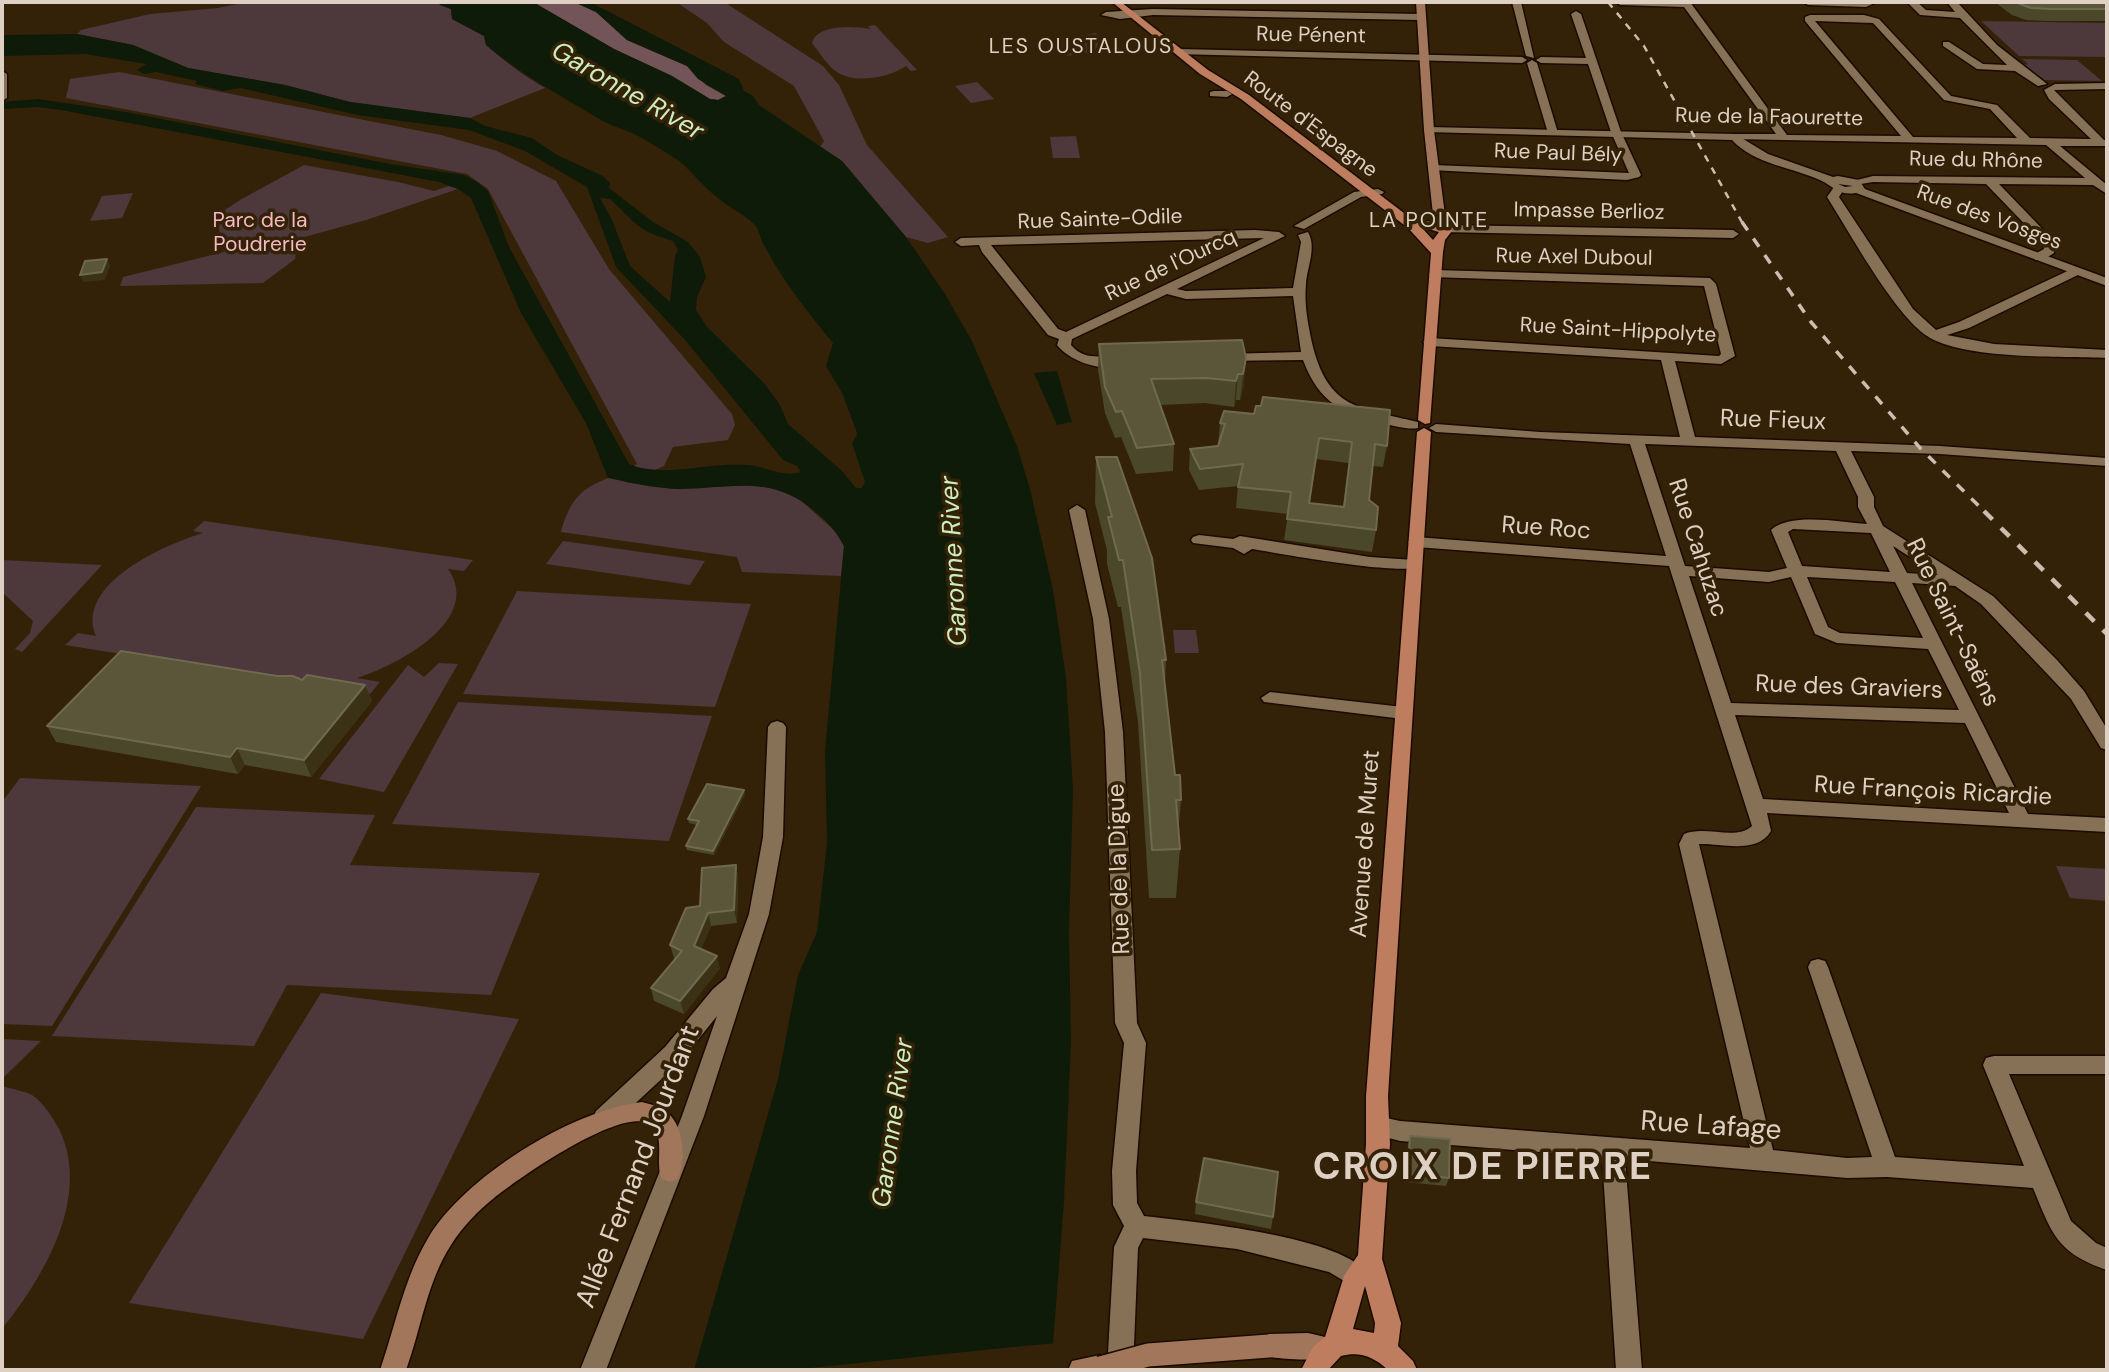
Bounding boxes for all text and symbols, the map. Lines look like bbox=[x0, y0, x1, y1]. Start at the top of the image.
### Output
street label: Rue Pénent bbox=[1256, 22, 1366, 50]
district label: LES OUSTALOUS bbox=[990, 34, 1172, 60]
water label: Garonne River bbox=[545, 36, 709, 148]
street label: Route d'Espagne bbox=[1238, 67, 1382, 183]
street label: Rue de la Faourette bbox=[1675, 104, 1863, 132]
street label: Rue Paul Bély bbox=[1493, 139, 1623, 169]
street label: Rue du Rhône bbox=[1909, 147, 2043, 175]
street label: Rue des Vosges bbox=[1913, 180, 2065, 256]
street label: Impasse Berlioz bbox=[1513, 198, 1665, 226]
street label: Rue Sainte-Odile bbox=[1017, 205, 1183, 235]
park label: Parc de la Poudrerie bbox=[213, 208, 307, 258]
district label: LA POINTE bbox=[1370, 208, 1488, 234]
street label: Rue de l'Ourcq bbox=[1102, 225, 1240, 307]
street label: Rue Axel Duboul bbox=[1495, 244, 1653, 272]
street label: Rue Saint-Hippolyte bbox=[1519, 313, 1717, 349]
street label: Rue Fieux bbox=[1720, 405, 1826, 437]
water label: Garonne River bbox=[935, 475, 975, 647]
street label: Rue Cahuzac bbox=[1661, 475, 1733, 621]
street label: Rue Roc bbox=[1500, 512, 1592, 546]
street label: Rue Saint-Saëns bbox=[1899, 534, 2005, 712]
street label: Rue des Graviers bbox=[1755, 670, 1943, 706]
street label: Avenue de Muret bbox=[1345, 749, 1387, 939]
street label: Rue François Ricardie bbox=[1813, 771, 2053, 813]
street label: Rue de la Digue bbox=[1103, 783, 1137, 955]
street label: Allée Fernand Jourdant bbox=[570, 1021, 708, 1313]
water label: Garonne River bbox=[867, 1036, 921, 1210]
street label: Rue Lafage bbox=[1639, 1105, 1783, 1149]
district label: CROIX DE PIERRE bbox=[1315, 1146, 1651, 1192]

